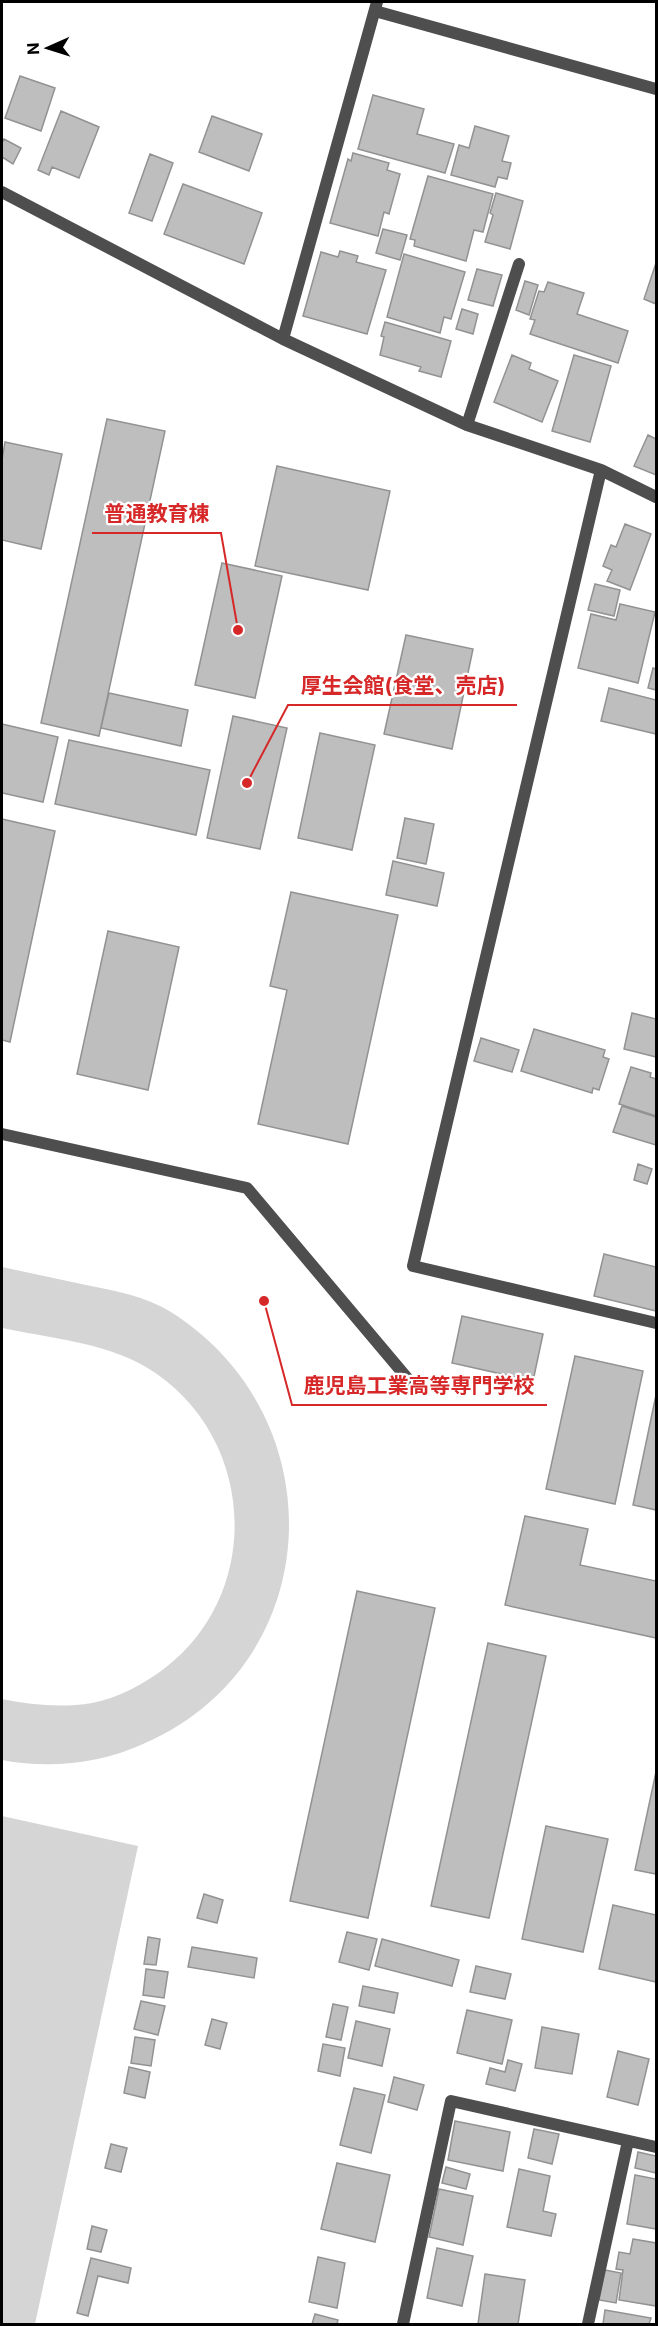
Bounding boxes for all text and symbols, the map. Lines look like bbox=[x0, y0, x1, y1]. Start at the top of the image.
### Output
north arrow bbox=[18, 18, 78, 78]
text: N bbox=[23, 42, 43, 55]
callout: 普通教育棟 bbox=[92, 494, 221, 533]
text: 普通教育棟 bbox=[105, 501, 210, 526]
callout: 厚生会館(食堂、売店) bbox=[288, 666, 517, 705]
text: 厚生会館(食堂、売店) bbox=[301, 673, 505, 698]
callout: 鹿児島工業高等専門学校 bbox=[292, 1366, 547, 1405]
text: 鹿児島工業高等専門学校 bbox=[304, 1373, 535, 1398]

